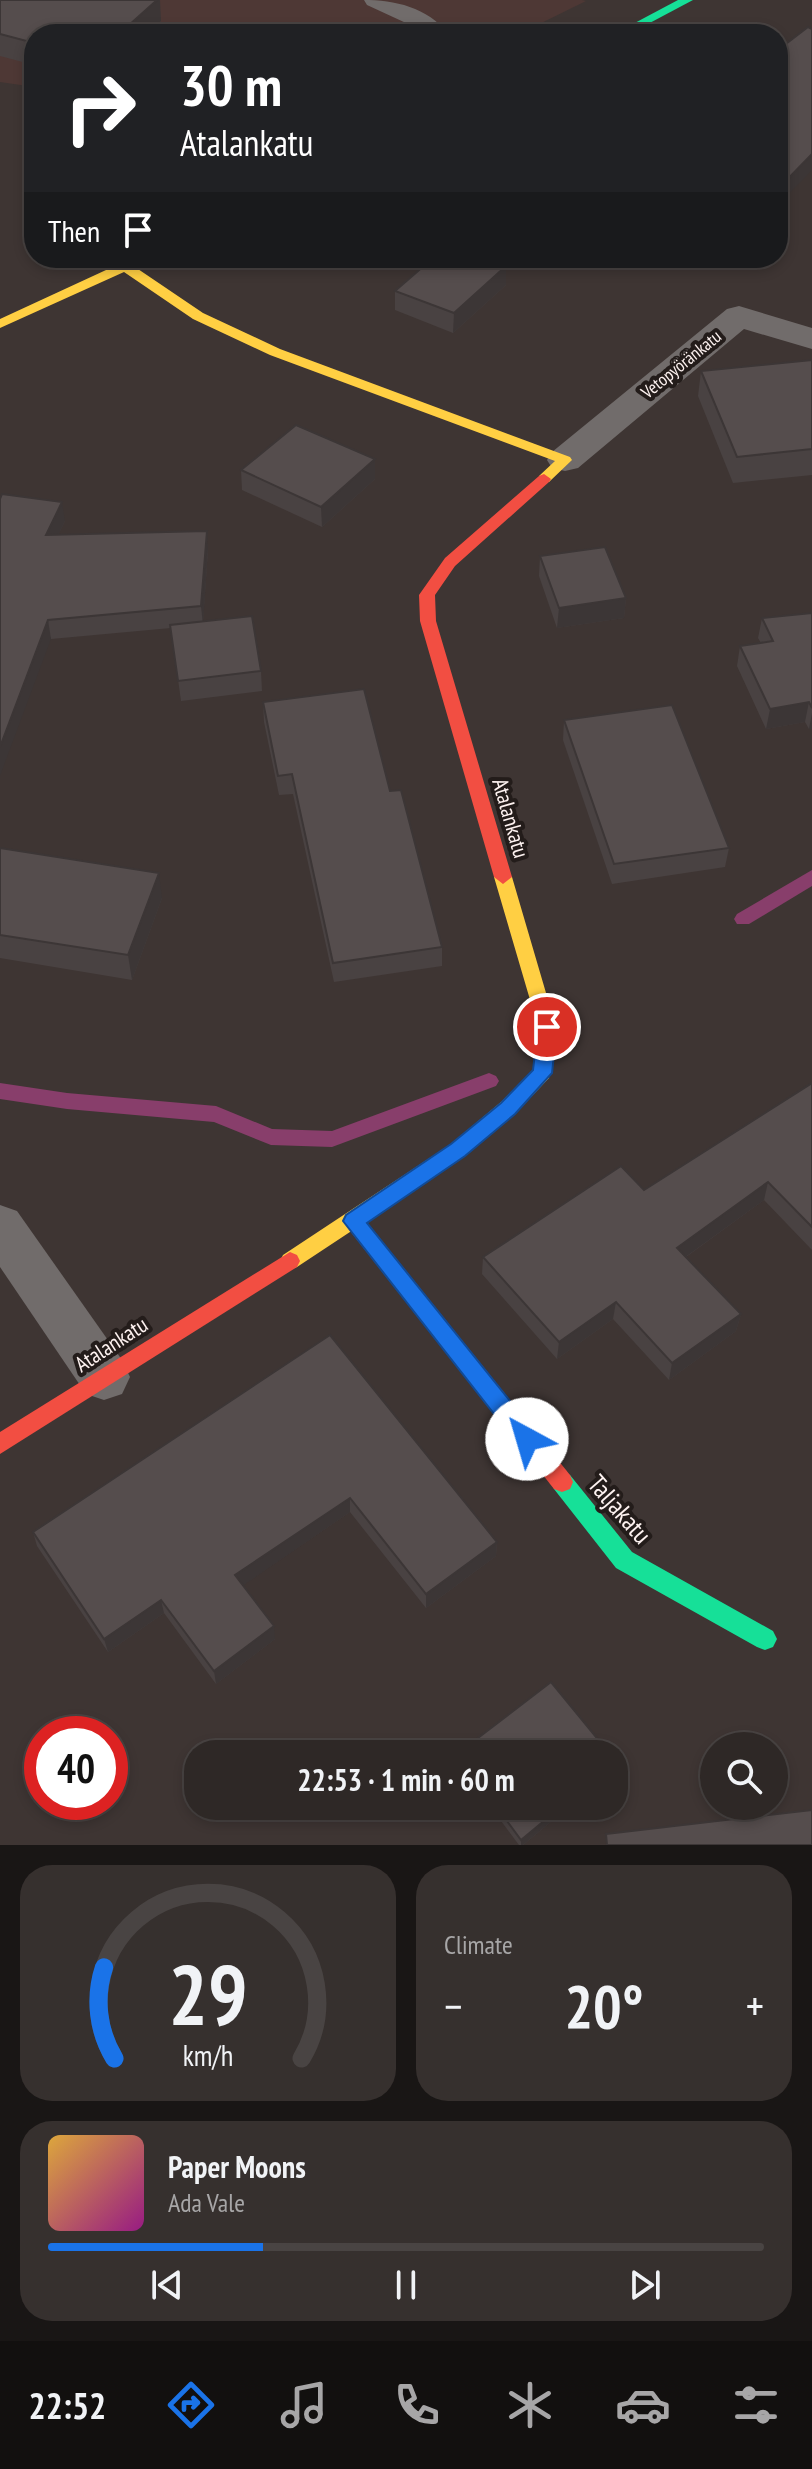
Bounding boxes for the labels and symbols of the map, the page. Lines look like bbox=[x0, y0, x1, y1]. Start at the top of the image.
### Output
street label: Vetopyöränkatu bbox=[635, 325, 726, 404]
street label: Atalankatu bbox=[486, 775, 536, 861]
pin bbox=[513, 993, 581, 1061]
street label: Atalankatu bbox=[69, 1310, 153, 1378]
position arrow bbox=[485, 1397, 569, 1481]
street label: Taljakatu bbox=[581, 1468, 659, 1550]
speed limit sign: 40 bbox=[24, 1716, 128, 1820]

